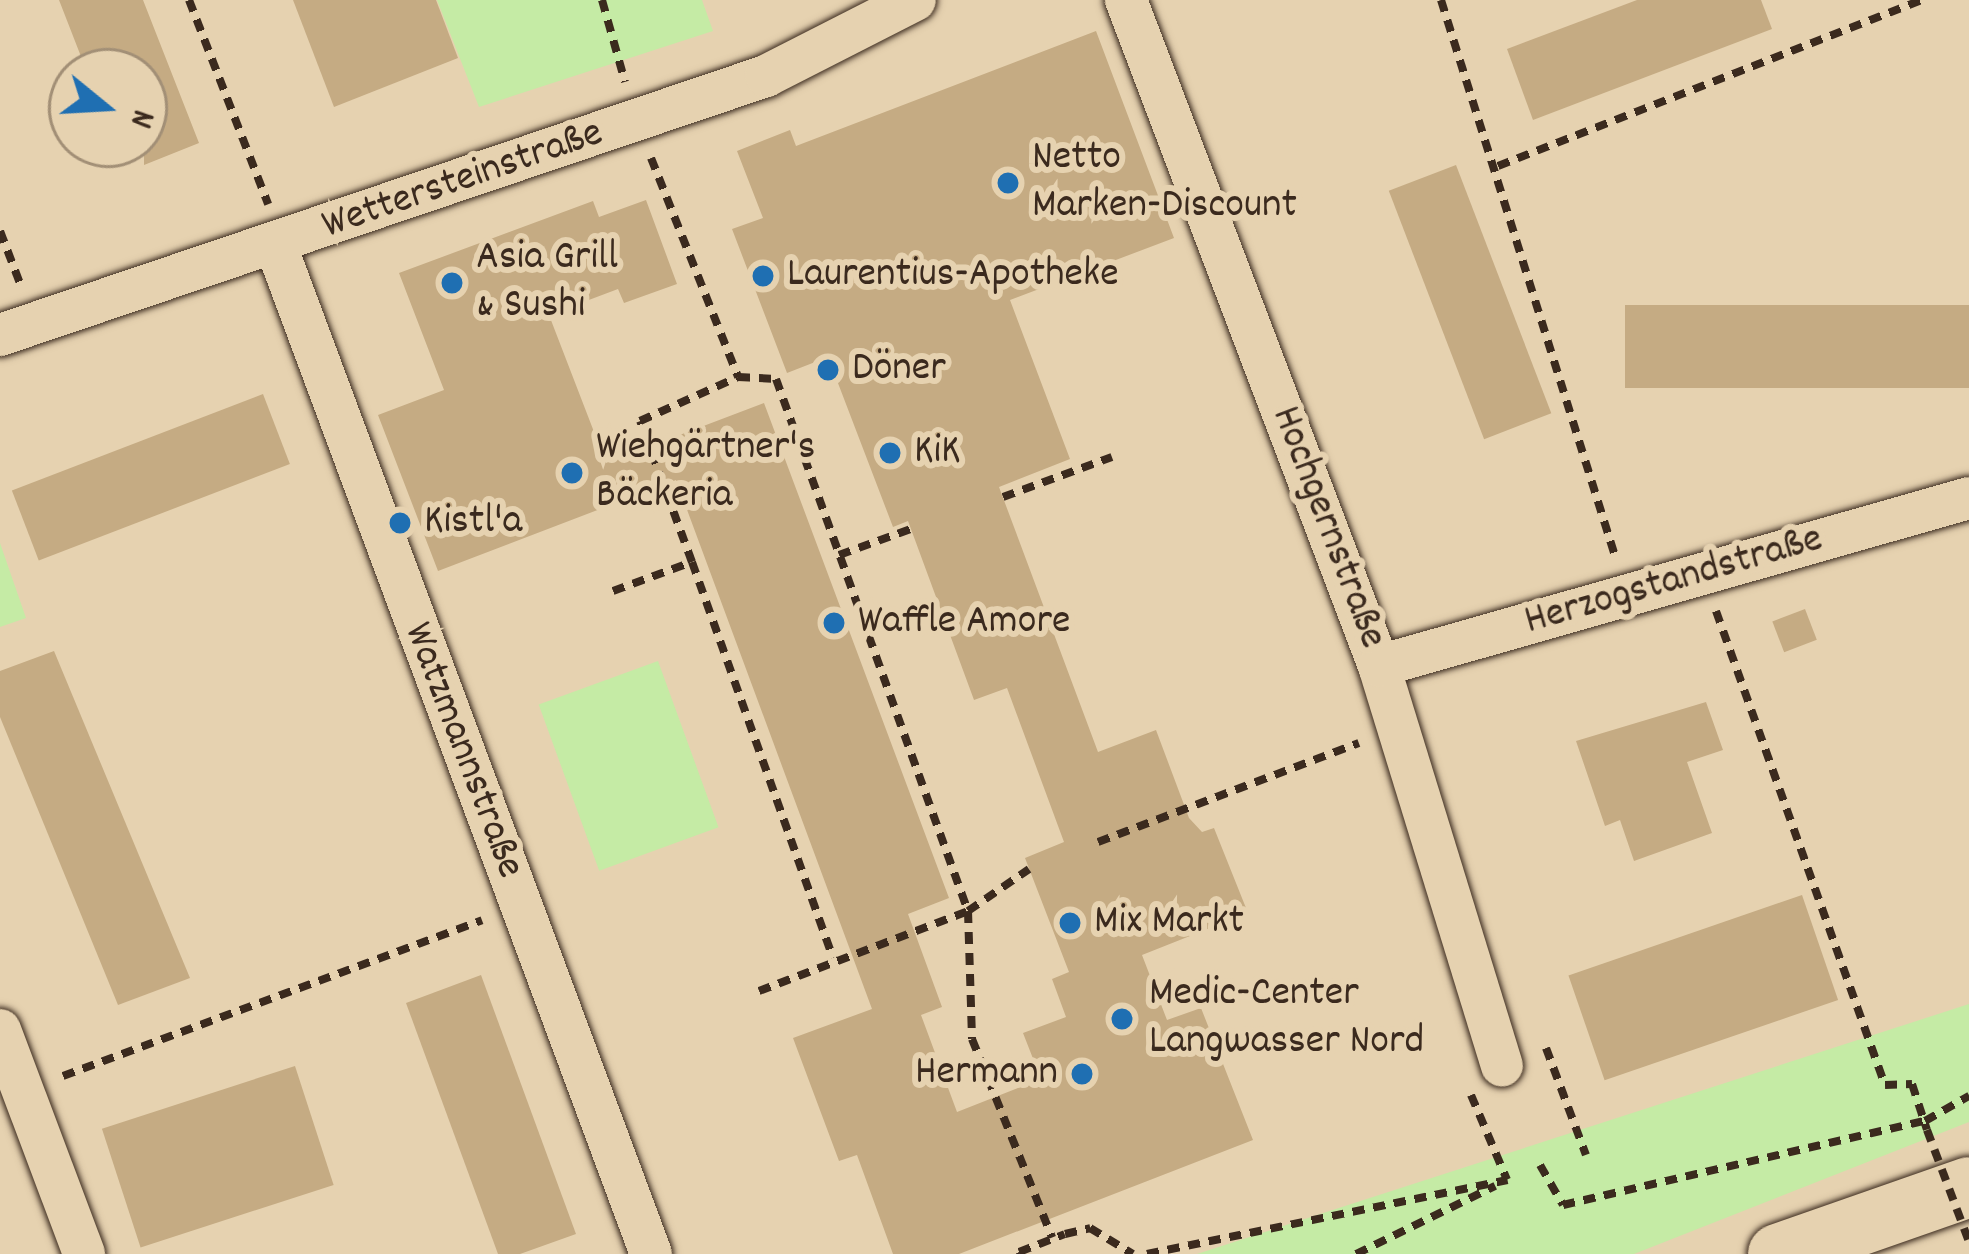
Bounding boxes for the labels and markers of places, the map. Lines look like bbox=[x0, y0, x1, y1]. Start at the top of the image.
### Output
place label: Netto Marken-Discount bbox=[1032, 134, 1297, 232]
marker: Netto Marken-Discount bbox=[995, 170, 1021, 196]
place label: Asia Grill & Sushi bbox=[476, 234, 618, 332]
place label: Laurentius-Apotheke bbox=[787, 251, 1119, 301]
marker: Laurentius-Apotheke bbox=[750, 263, 776, 289]
marker: Asia Grill & Sushi bbox=[439, 270, 465, 296]
place label: Döner bbox=[852, 345, 946, 395]
marker: Döner bbox=[815, 357, 841, 383]
place label: Wiehgärtner's Bäckeria bbox=[596, 424, 815, 522]
place label: KiK bbox=[914, 428, 960, 478]
marker: KiK bbox=[877, 440, 903, 466]
marker: Wiehgärtner's Bäckeria bbox=[559, 460, 585, 486]
place label: Kistl'a bbox=[424, 498, 522, 548]
marker: Kistl'a bbox=[387, 510, 413, 536]
place label: Waffle Amore bbox=[858, 598, 1070, 648]
marker: Waffle Amore bbox=[821, 610, 847, 636]
place label: Mix Markt bbox=[1094, 898, 1244, 948]
marker: Mix Markt bbox=[1057, 910, 1083, 936]
place label: Medic-Center Langwasser Nord bbox=[1149, 970, 1424, 1068]
marker: Medic-Center Langwasser Nord bbox=[1106, 1003, 1138, 1035]
place label: Hermann bbox=[915, 1049, 1058, 1099]
marker: Hermann bbox=[1069, 1061, 1095, 1087]

